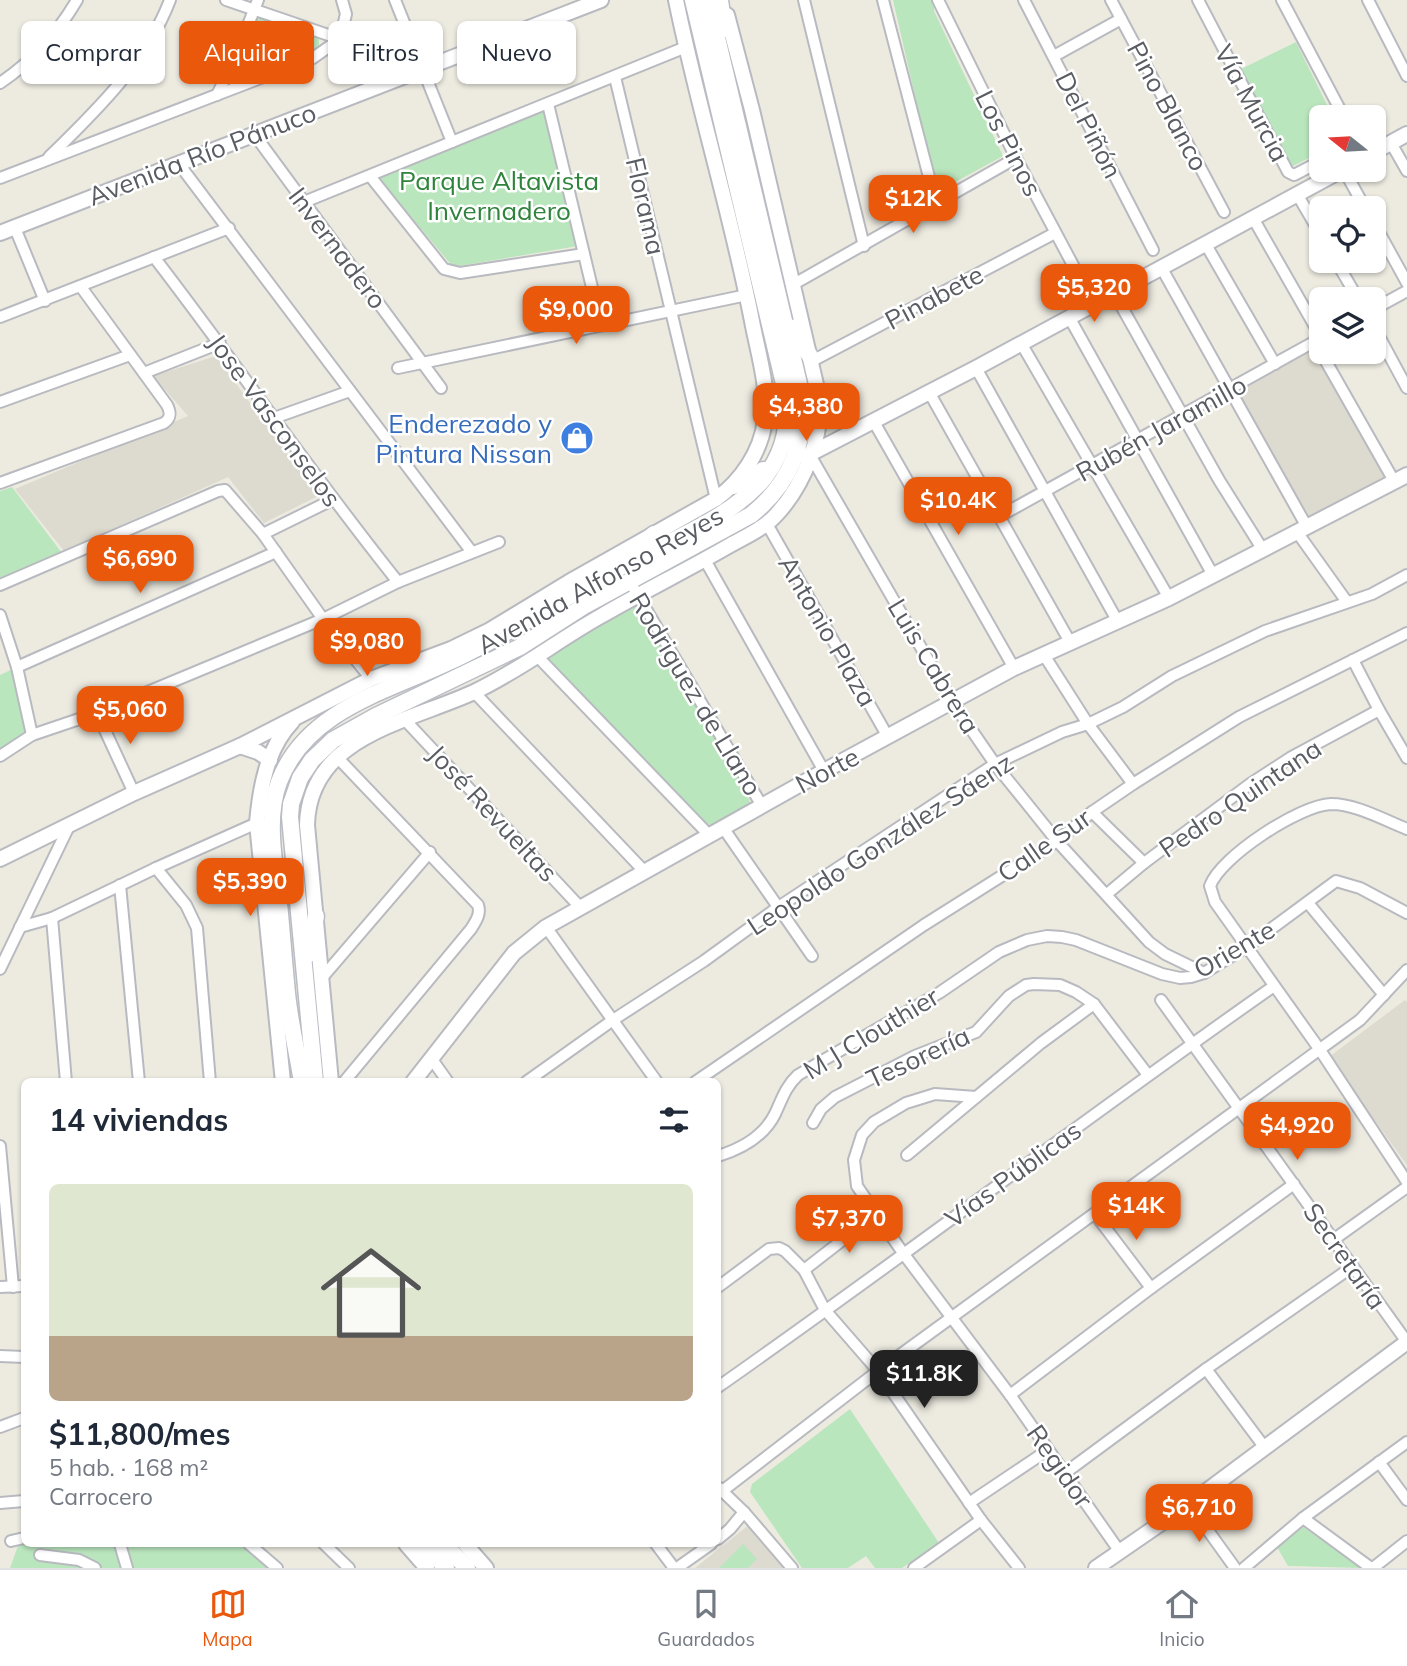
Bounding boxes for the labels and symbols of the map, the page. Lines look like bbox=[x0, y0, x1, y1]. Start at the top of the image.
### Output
street label: Pino Blanco bbox=[1120, 35, 1216, 177]
street label: Vía Murcia bbox=[1207, 39, 1297, 167]
street label: Del Piñón bbox=[1048, 66, 1130, 184]
street label: Los Pinos bbox=[968, 84, 1050, 202]
street label: Avenida Río Pánuco bbox=[83, 95, 321, 213]
north arrow bbox=[1309, 105, 1386, 182]
street label: Florama bbox=[619, 154, 673, 258]
park label: Parque Altavista Invernadero bbox=[399, 164, 599, 227]
pin: $12K bbox=[872, 176, 954, 235]
street label: Invernadero bbox=[282, 181, 394, 315]
street label: Pinabete bbox=[879, 257, 989, 337]
pin: $5,320 bbox=[1037, 264, 1151, 324]
pin: $9,000 bbox=[519, 286, 633, 346]
street label: Jose Vasconselos bbox=[201, 327, 349, 513]
street label: Rubén Jaramillo bbox=[1070, 367, 1252, 489]
pin: $4,380 bbox=[749, 384, 863, 443]
place label: Enderezado y Pintura Nissan bbox=[376, 407, 552, 470]
shop icon: Enderezado y Pintura Nissan bbox=[558, 419, 596, 457]
pin: $10.4K bbox=[901, 477, 1015, 537]
street label: Avenida Alfonso Reyes bbox=[471, 499, 729, 661]
pin: $6,690 bbox=[83, 536, 197, 595]
street label: Antonio Plaza bbox=[771, 550, 885, 712]
street label: Rodriguez de Llano bbox=[622, 586, 770, 802]
street label: Luis Cabrera bbox=[881, 592, 987, 740]
pin: $9,080 bbox=[310, 618, 424, 678]
pin: $5,060 bbox=[73, 686, 187, 746]
street label: Pedro Quintana bbox=[1152, 731, 1328, 865]
street label: José Revueltas bbox=[421, 738, 565, 888]
street label: Norte bbox=[789, 740, 865, 800]
street label: Leopoldo González Sáenz bbox=[741, 746, 1019, 942]
street label: Calle Sur bbox=[991, 801, 1098, 889]
pin: $5,390 bbox=[193, 858, 307, 918]
street label: Oriente bbox=[1188, 913, 1280, 985]
street label: M J Clouthier bbox=[797, 979, 945, 1086]
street label: Tesorería bbox=[861, 1019, 975, 1095]
pin: $4,920 bbox=[1240, 1102, 1354, 1162]
street label: Vías Públicas bbox=[938, 1113, 1088, 1235]
pin: $14K bbox=[1095, 1182, 1177, 1242]
pin: $7,370 bbox=[792, 1196, 906, 1255]
street label: Secretaría bbox=[1296, 1196, 1394, 1316]
pin: $11.8K bbox=[867, 1350, 981, 1410]
street label: Regidor bbox=[1020, 1418, 1101, 1514]
pin: $6,710 bbox=[1142, 1484, 1256, 1544]

